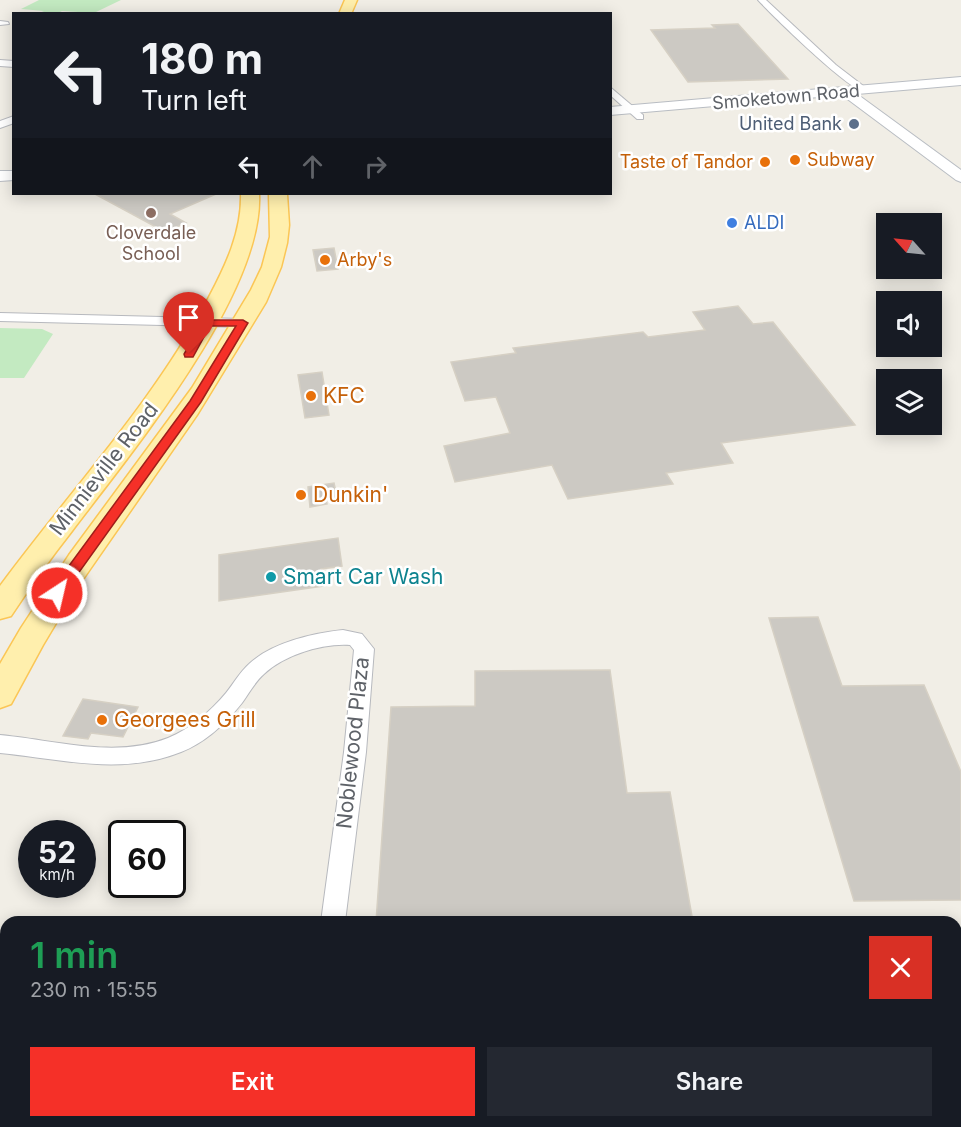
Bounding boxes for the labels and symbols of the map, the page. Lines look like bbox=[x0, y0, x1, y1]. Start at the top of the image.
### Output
street label: Smoketown Road bbox=[711, 80, 861, 113]
place label: United Bank bbox=[739, 113, 842, 134]
marker: United Bank bbox=[847, 117, 861, 131]
place label: Subway bbox=[807, 149, 875, 170]
place label: Taste of Tandor bbox=[620, 151, 753, 172]
marker: Subway bbox=[788, 153, 802, 167]
marker: Taste of Tandor bbox=[758, 155, 772, 169]
marker: Cloverdale School bbox=[144, 206, 158, 220]
place label: ALDI bbox=[744, 212, 784, 233]
north arrow bbox=[876, 213, 942, 279]
marker: ALDI bbox=[725, 216, 739, 230]
place label: Cloverdale School bbox=[106, 222, 196, 264]
place label: Arby's bbox=[337, 249, 392, 270]
marker: Arby's bbox=[318, 253, 332, 267]
pin bbox=[163, 292, 214, 354]
place label: KFC bbox=[323, 383, 365, 408]
marker: KFC bbox=[304, 389, 318, 403]
street label: Minnieville Road bbox=[44, 397, 163, 540]
place label: Dunkin' bbox=[313, 482, 388, 507]
marker: Dunkin' bbox=[294, 488, 308, 502]
position arrow bbox=[25, 561, 89, 625]
place label: Smart Car Wash bbox=[283, 564, 444, 589]
marker: Smart Car Wash bbox=[264, 570, 278, 584]
street label: Noblewood Plaza bbox=[331, 656, 374, 830]
place label: Georgees Grill bbox=[114, 707, 256, 732]
marker: Georgees Grill bbox=[95, 713, 109, 727]
speed limit sign: 60 bbox=[108, 820, 186, 898]

